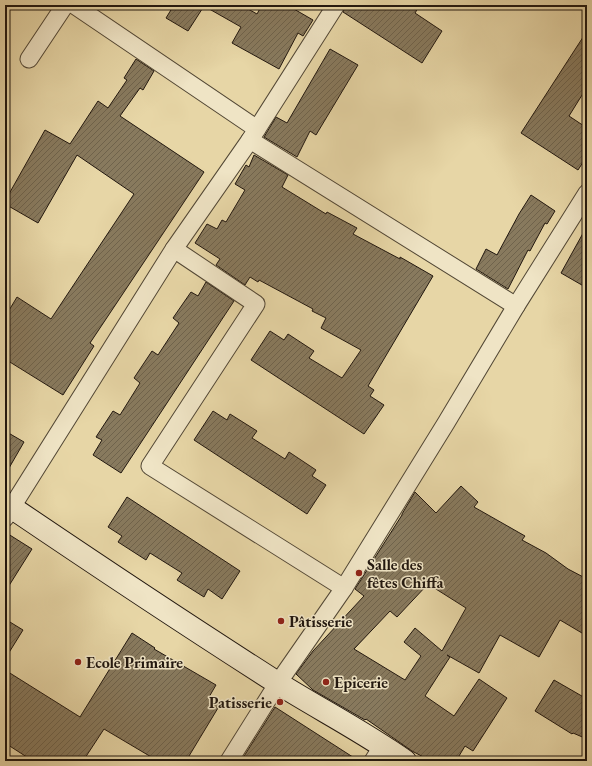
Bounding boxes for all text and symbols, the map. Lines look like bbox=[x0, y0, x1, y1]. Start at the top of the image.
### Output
place label: Salle des fêtes Chiffa bbox=[367, 554, 445, 593]
marker: Salle des fêtes Chiffa bbox=[354, 568, 364, 578]
place label: Pâtisserie bbox=[289, 611, 353, 632]
marker: Pâtisserie bbox=[276, 616, 286, 626]
place label: Ecole Primaire bbox=[86, 652, 183, 673]
marker: Ecole Primaire bbox=[73, 657, 83, 667]
place label: Epicerie bbox=[334, 672, 388, 693]
marker: Epicerie bbox=[321, 677, 331, 687]
place label: Patisserie bbox=[209, 692, 272, 713]
marker: Patisserie bbox=[275, 697, 285, 707]

